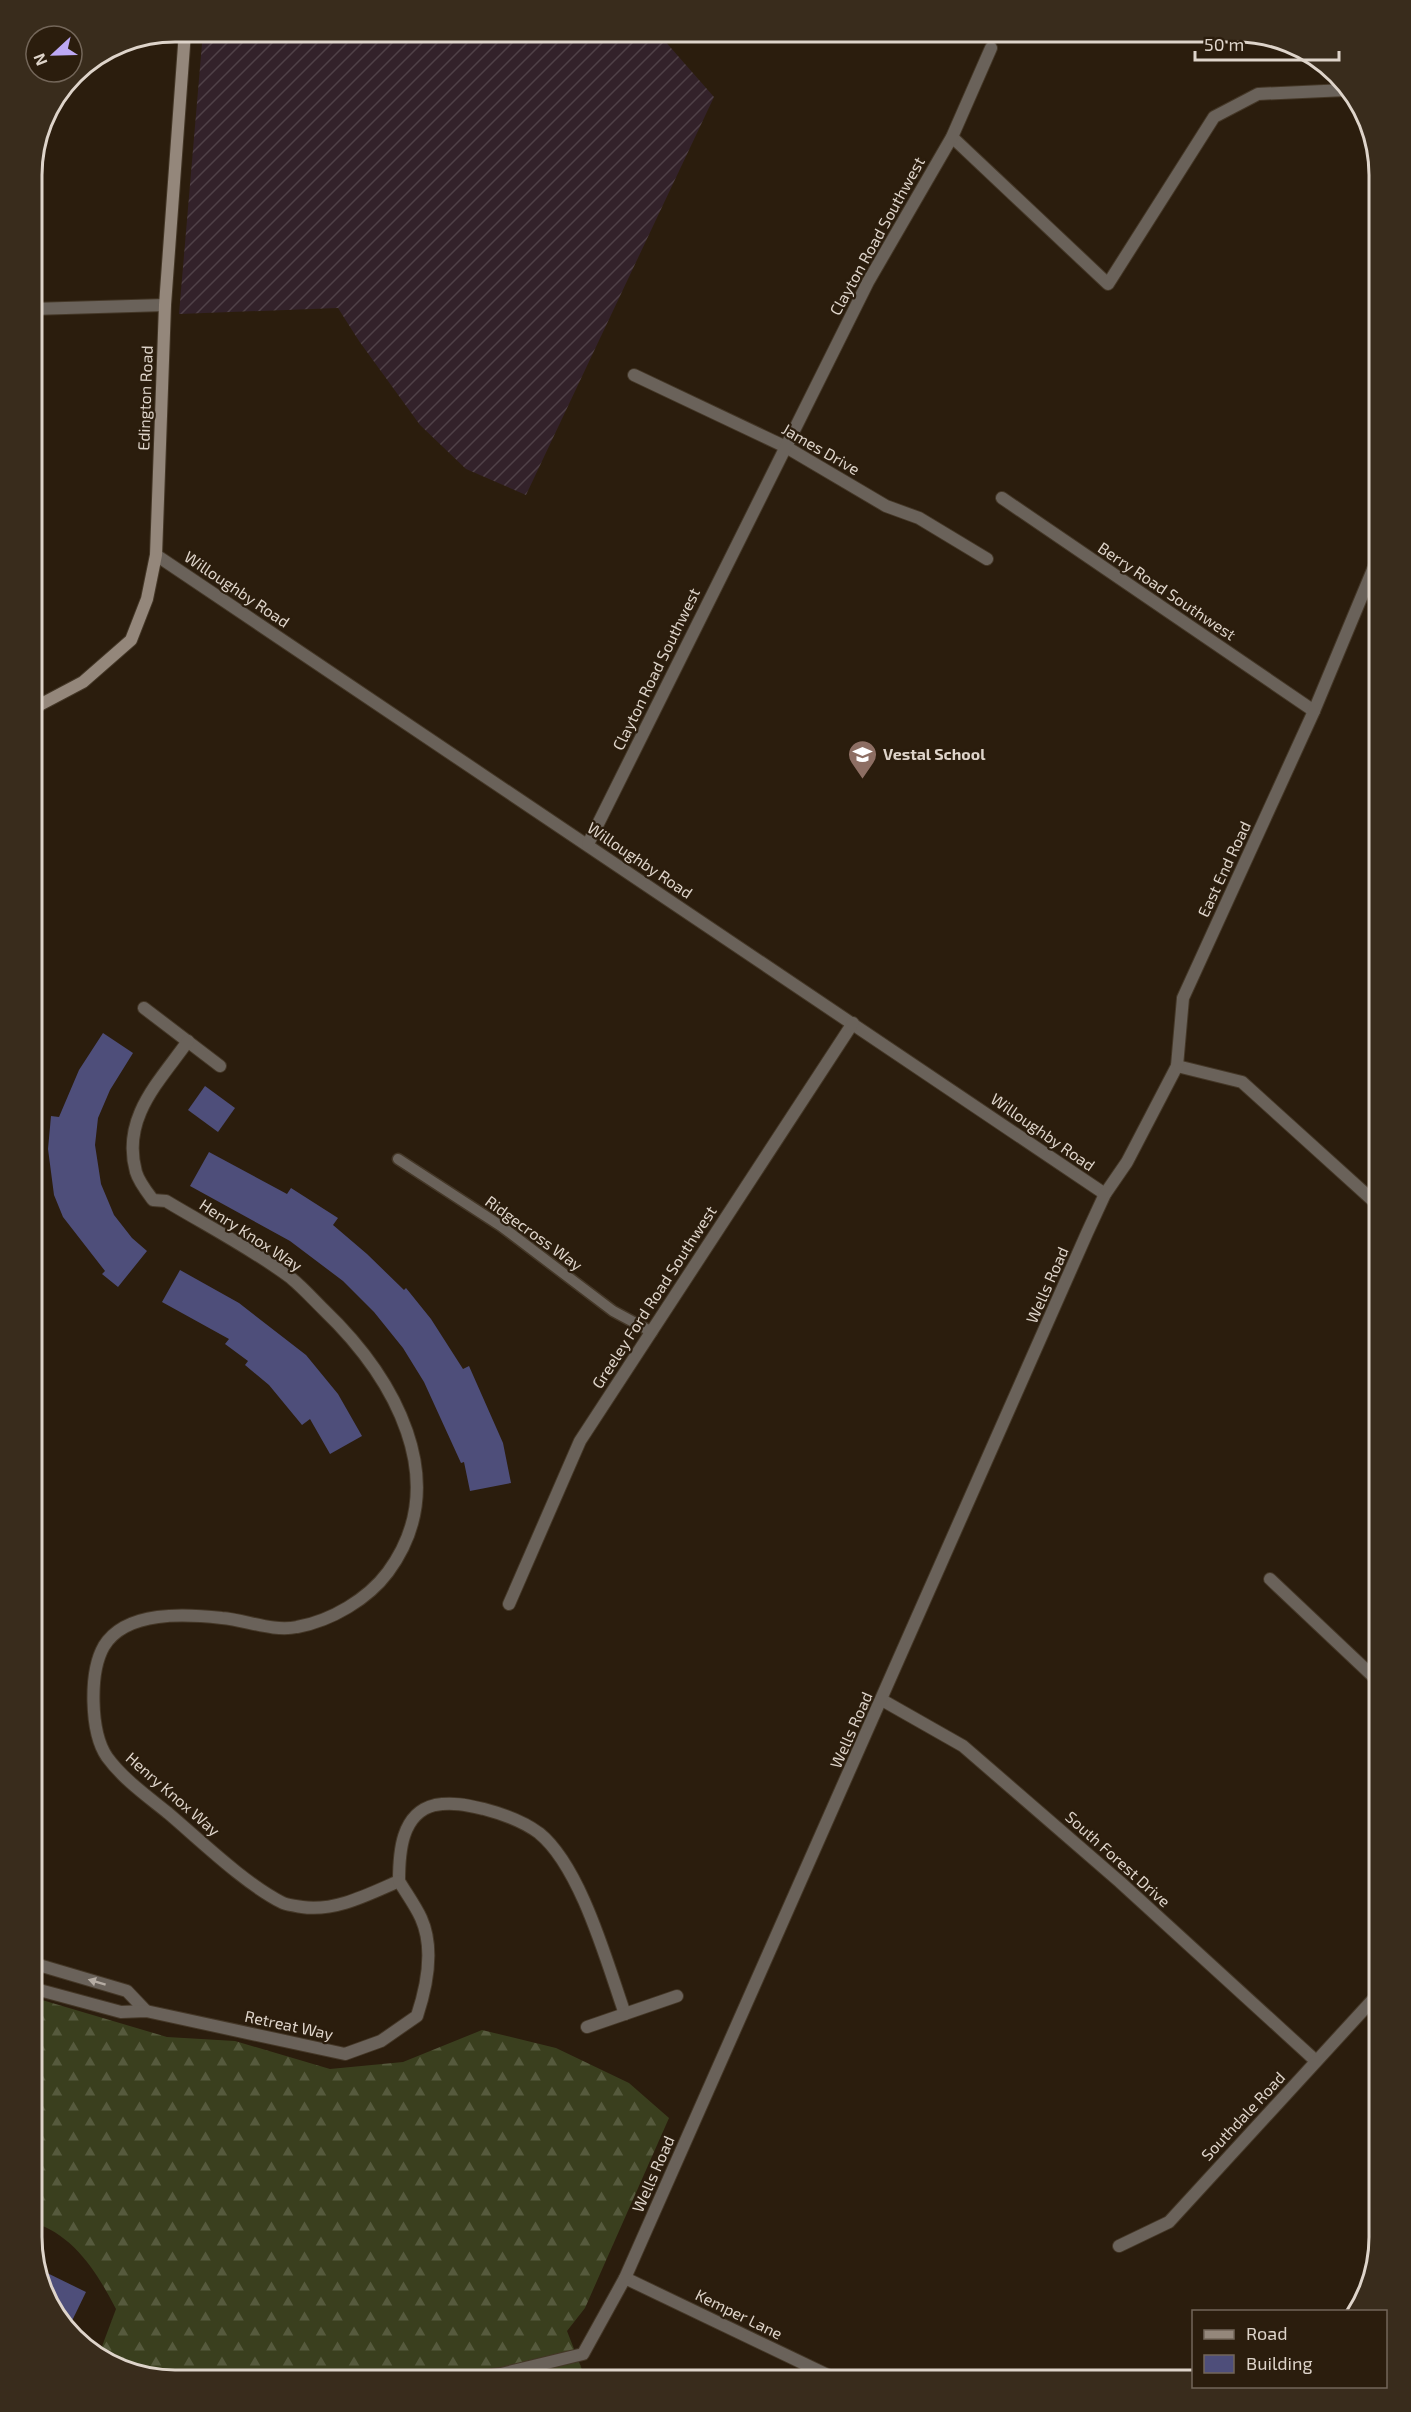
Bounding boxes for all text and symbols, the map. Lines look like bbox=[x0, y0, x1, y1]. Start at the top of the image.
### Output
north arrow bbox=[24, 24, 84, 84]
scale bar bbox=[1195, 24, 1339, 62]
text: 50 m bbox=[1204, 33, 1244, 55]
text: N bbox=[29, 51, 51, 69]
street label: Clayton Road Southwest bbox=[825, 153, 928, 318]
street label: Edington Road bbox=[133, 345, 156, 451]
street label: James Drive bbox=[779, 419, 863, 478]
street label: Berry Road Southwest bbox=[1095, 537, 1240, 644]
street label: Willoughby Road bbox=[181, 546, 293, 631]
street label: Clayton Road Southwest bbox=[608, 585, 703, 753]
school or university icon: Vestal School bbox=[846, 738, 878, 780]
place label: Vestal School bbox=[883, 744, 986, 763]
street label: Willoughby Road bbox=[584, 817, 696, 902]
street label: East End Road bbox=[1193, 818, 1254, 920]
street label: Willoughby Road bbox=[988, 1089, 1099, 1175]
street label: Ridgecross Way bbox=[482, 1191, 587, 1275]
street label: Henry Knox Way bbox=[196, 1194, 307, 1275]
street label: Greeley Ford Road Southwest bbox=[587, 1202, 720, 1392]
street label: Wells Road bbox=[1021, 1244, 1072, 1326]
street label: Wells Road bbox=[825, 1689, 876, 1771]
street label: Henry Knox Way bbox=[122, 1748, 225, 1840]
street label: South Forest Drive bbox=[1062, 1807, 1175, 1911]
one-way arrow bbox=[88, 1977, 106, 1986]
street label: Retreat Way bbox=[243, 2006, 336, 2043]
street label: Southdale Road bbox=[1197, 2067, 1289, 2164]
street label: Wells Road bbox=[627, 2133, 678, 2215]
street label: Kemper Lane bbox=[693, 2284, 786, 2343]
legend bbox=[1192, 2310, 1387, 2388]
text: Road bbox=[1246, 2322, 1287, 2344]
text: Building bbox=[1246, 2352, 1313, 2374]

